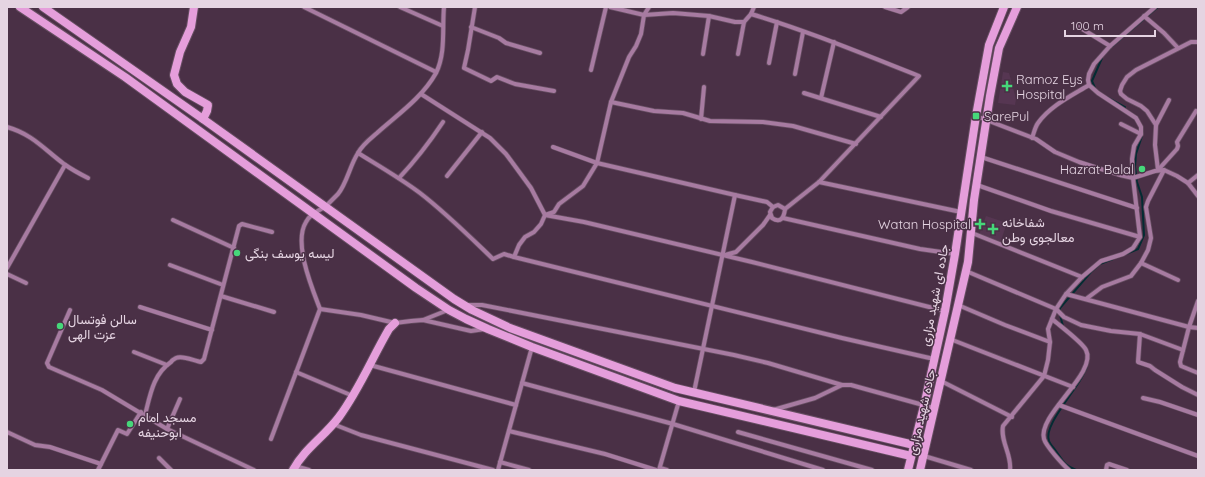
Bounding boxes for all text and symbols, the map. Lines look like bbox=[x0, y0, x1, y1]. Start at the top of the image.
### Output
scale bar bbox=[1065, 12, 1155, 38]
text: 100 m bbox=[1071, 18, 1104, 33]
place label: Ramoz Eys Hospital bbox=[1016, 71, 1083, 102]
marker: Ramoz Eys Hospital bbox=[1001, 80, 1013, 92]
place label: SarePul bbox=[984, 108, 1029, 124]
marker: SarePul bbox=[971, 111, 981, 121]
place label: Hazrat Balal bbox=[1060, 161, 1134, 177]
marker: Hazrat Balal bbox=[1137, 164, 1147, 174]
place label: شفاخانه معالجوی وطن bbox=[1002, 214, 1075, 246]
place label: Watan Hospital bbox=[878, 216, 971, 232]
marker: Watan Hospital bbox=[974, 218, 986, 230]
marker: شفاخانه معالجوی وطن bbox=[987, 223, 999, 235]
street label: جاده ای شهید مزاری bbox=[916, 242, 953, 347]
place label: لیسه یوسف بنگی bbox=[245, 245, 334, 262]
marker: لیسه یوسف بنگی bbox=[232, 248, 242, 258]
place label: سالن فوتسال عزت الهی bbox=[68, 311, 137, 343]
marker: سالن فوتسال عزت الهی bbox=[55, 321, 65, 331]
street label: جاده شهید مزاری bbox=[903, 367, 940, 457]
place label: مسجد امام ابوحنیفه bbox=[138, 409, 196, 441]
marker: مسجد امام ابوحنیفه bbox=[125, 419, 135, 429]

